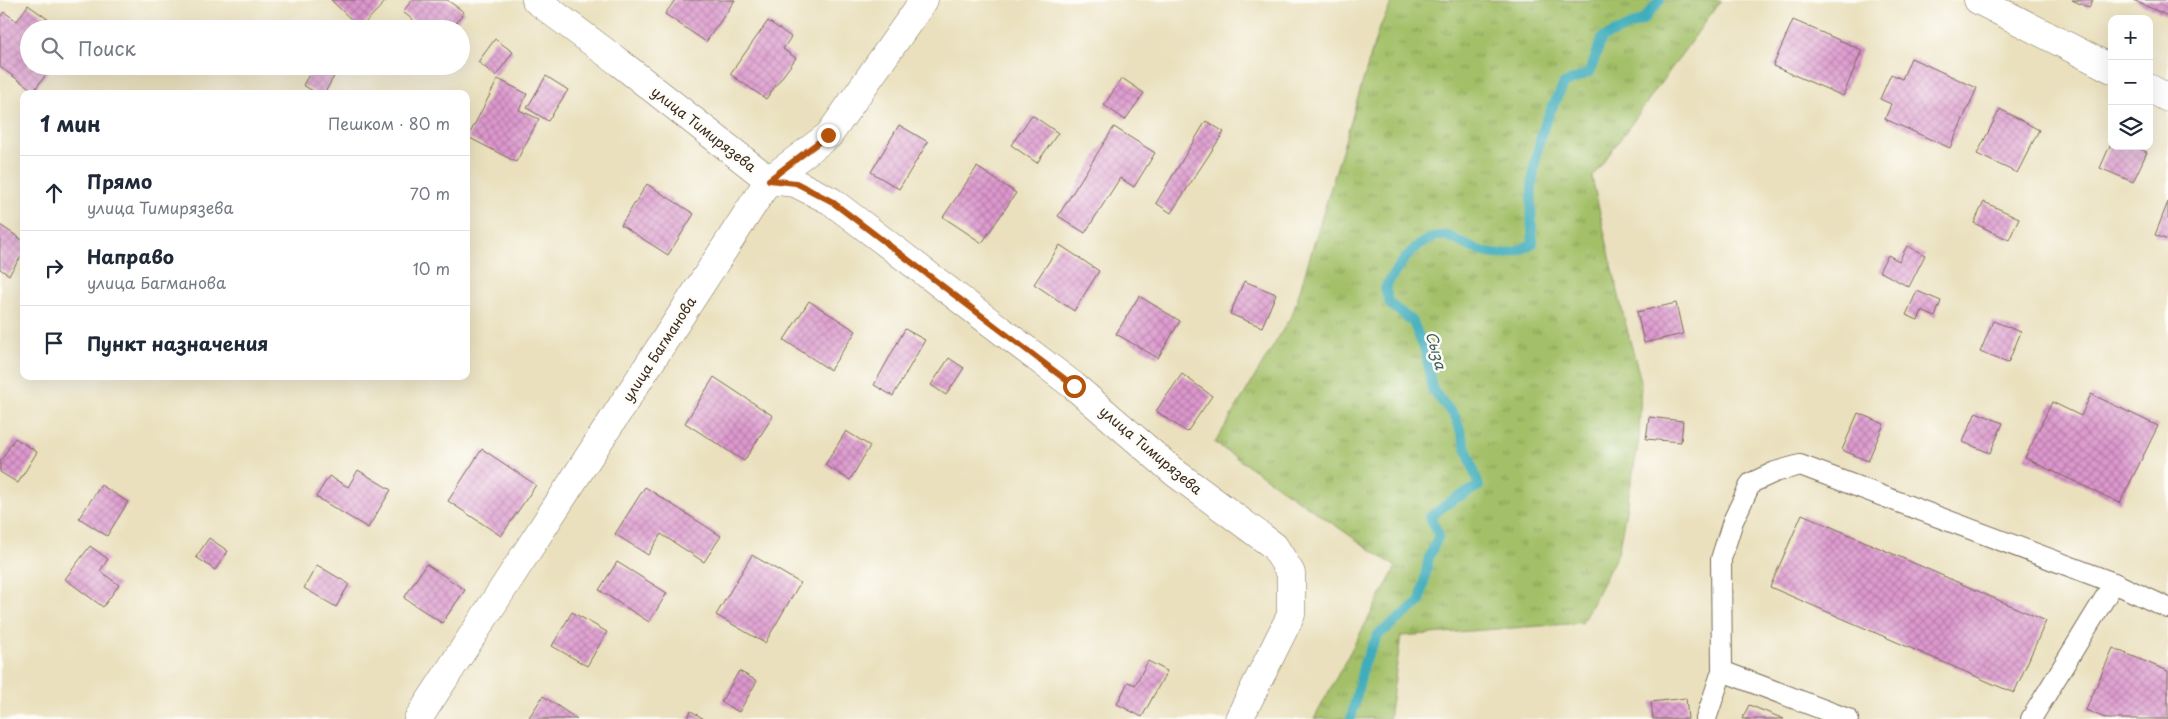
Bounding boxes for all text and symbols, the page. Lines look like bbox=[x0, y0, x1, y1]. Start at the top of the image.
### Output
map controls bbox=[2108, 15, 2153, 150]
button: + bbox=[2108, 15, 2153, 60]
search box bbox=[20, 20, 470, 75]
icon: search bbox=[38, 34, 66, 62]
text: Поиск bbox=[78, 34, 136, 62]
button: − bbox=[2108, 60, 2153, 105]
street label: улица Тимирязева bbox=[647, 81, 761, 177]
button: layers bbox=[2108, 105, 2153, 150]
text: 1 мин bbox=[40, 107, 101, 139]
text: Пешком · 80 m bbox=[328, 111, 450, 135]
route end bbox=[817, 124, 840, 147]
text: Прямо bbox=[87, 167, 152, 195]
icon: ahead bbox=[40, 179, 68, 207]
text: 70 m bbox=[410, 181, 450, 205]
text: улица Тимирязева bbox=[87, 195, 234, 219]
text: Направо bbox=[87, 242, 174, 270]
icon: right bbox=[40, 254, 68, 282]
text: 10 m bbox=[413, 256, 450, 280]
text: улица Багманова bbox=[87, 270, 226, 294]
street label: улица Багманова bbox=[617, 292, 701, 406]
water label: Сыза bbox=[1421, 328, 1454, 372]
icon: arrive bbox=[40, 329, 68, 357]
text: Пункт назначения bbox=[87, 329, 268, 357]
route start bbox=[1063, 375, 1086, 398]
street label: улица Тимирязева bbox=[1095, 401, 1207, 499]

